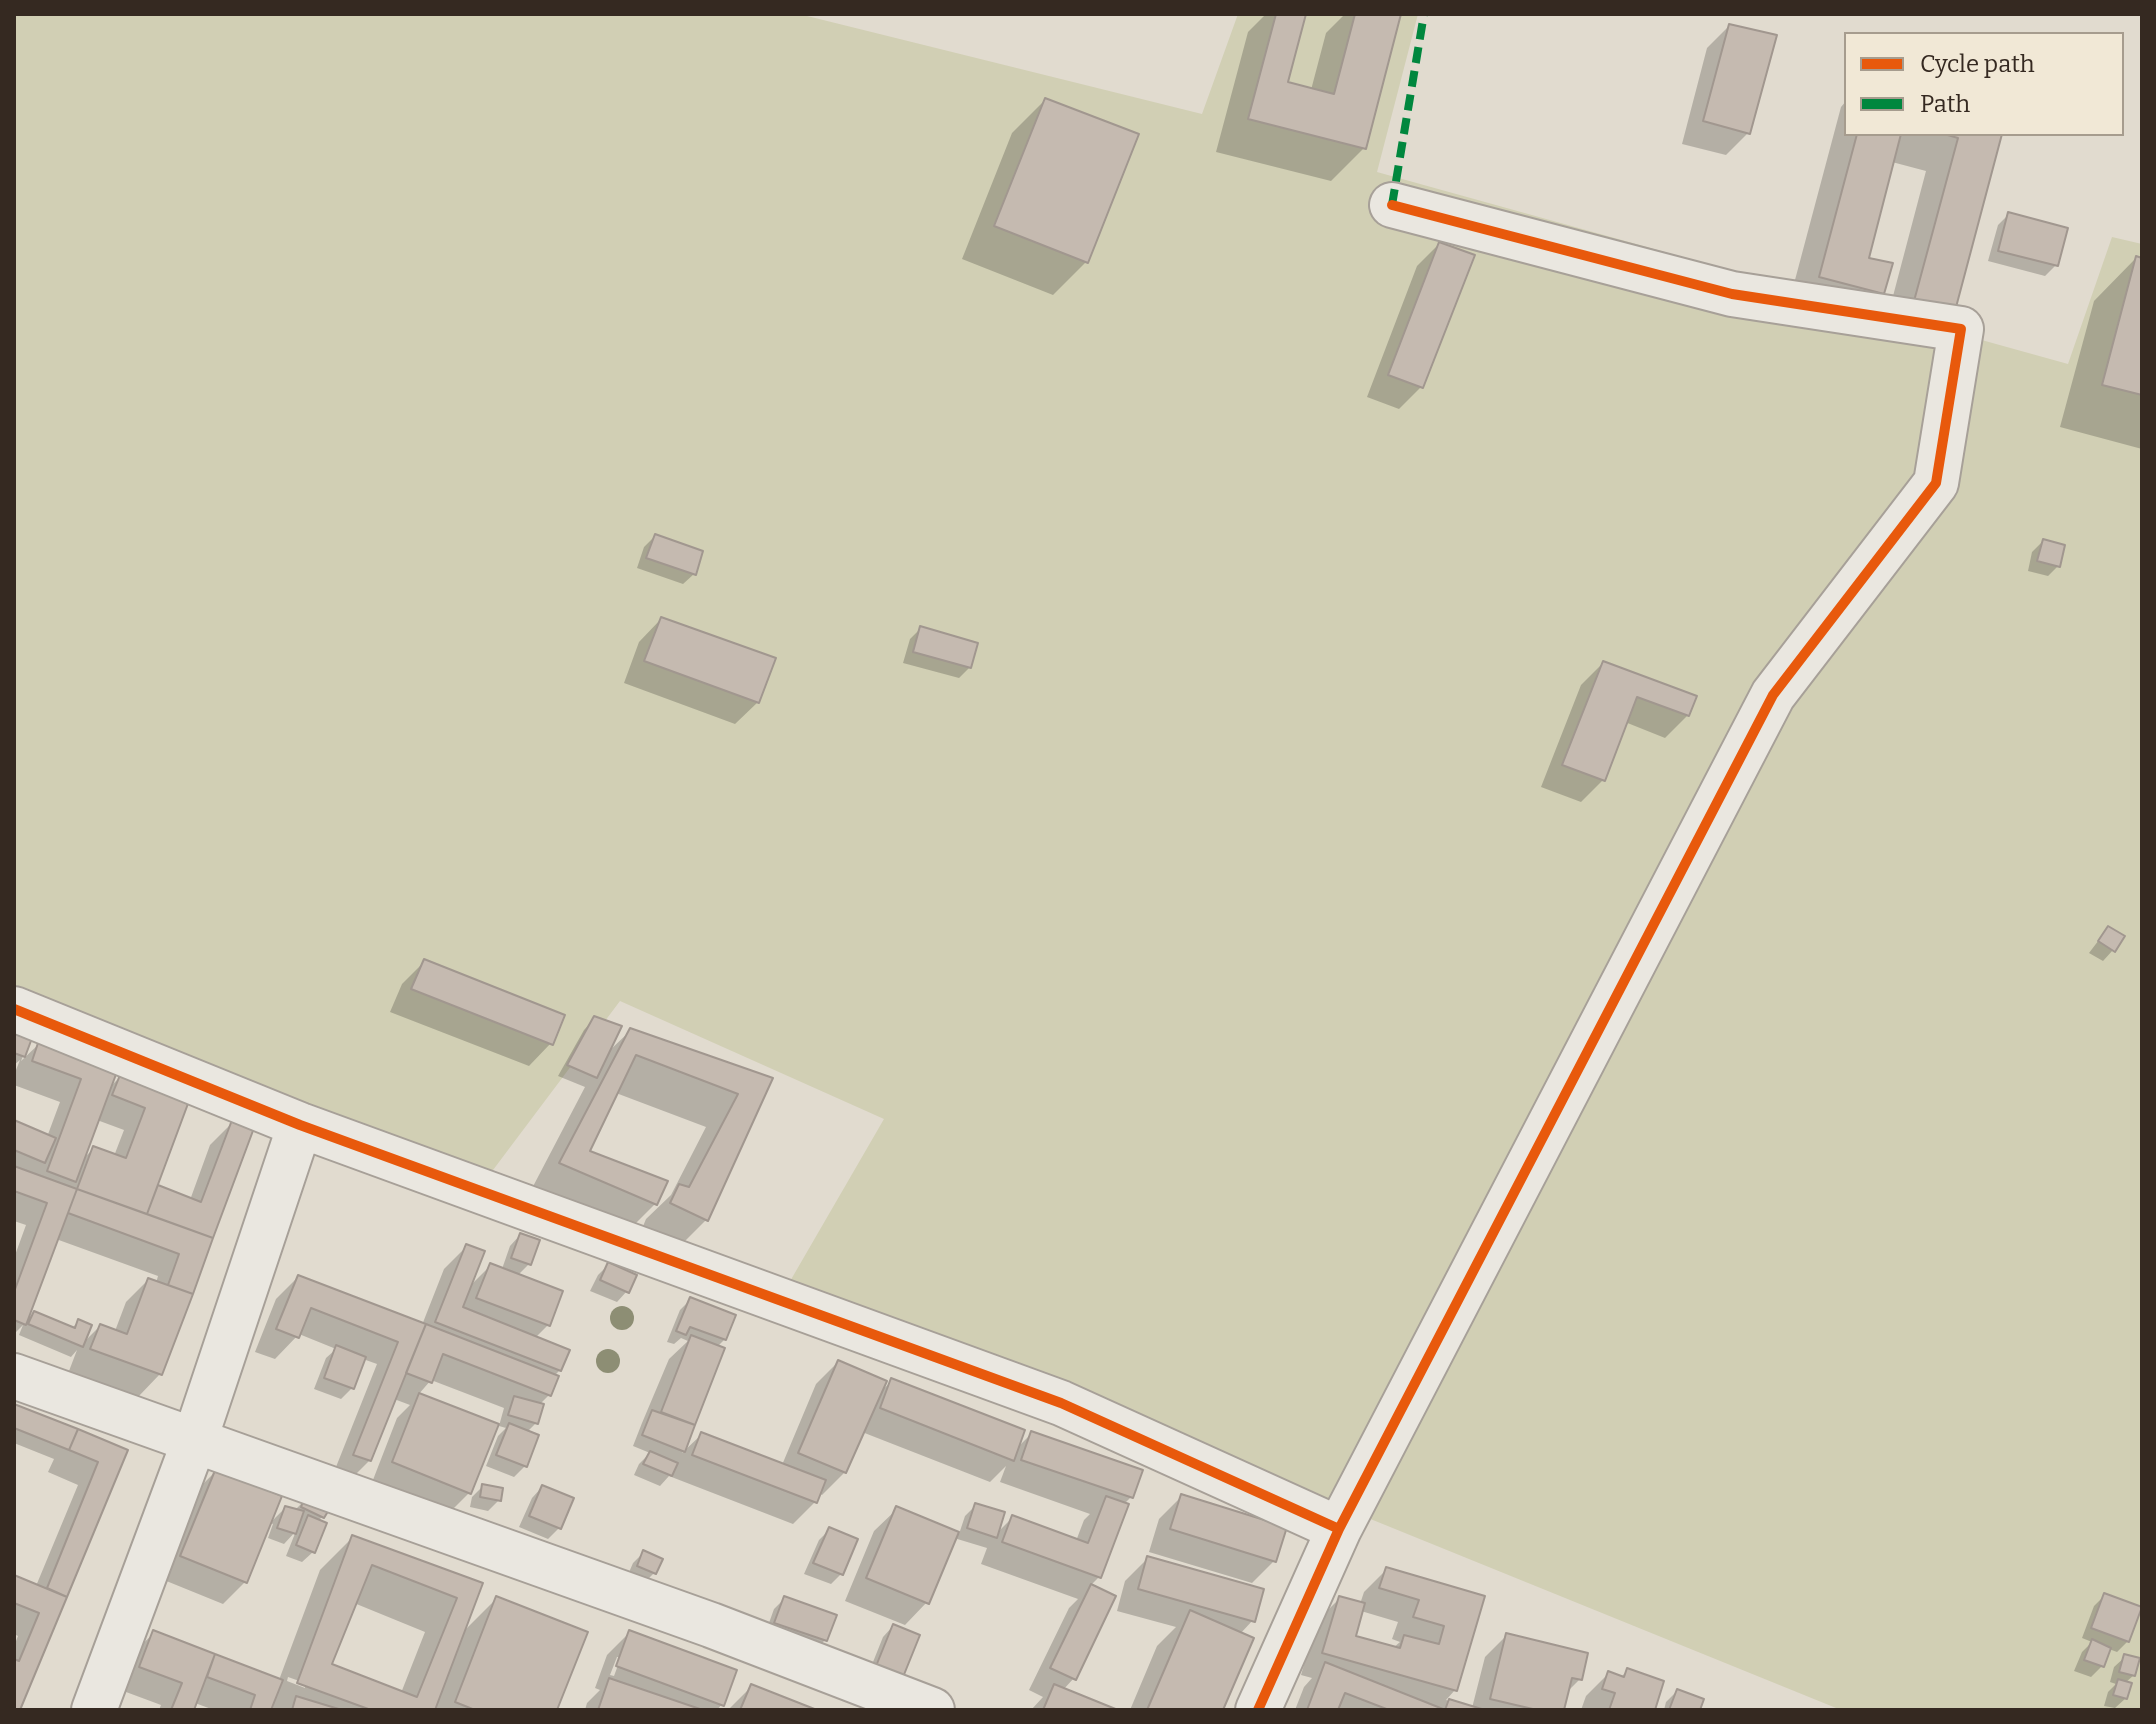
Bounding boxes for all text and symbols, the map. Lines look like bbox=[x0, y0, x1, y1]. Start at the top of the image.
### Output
legend bbox=[1844, 32, 2124, 136]
text: Cycle path bbox=[1920, 50, 2035, 78]
text: Path bbox=[1920, 90, 1970, 118]

